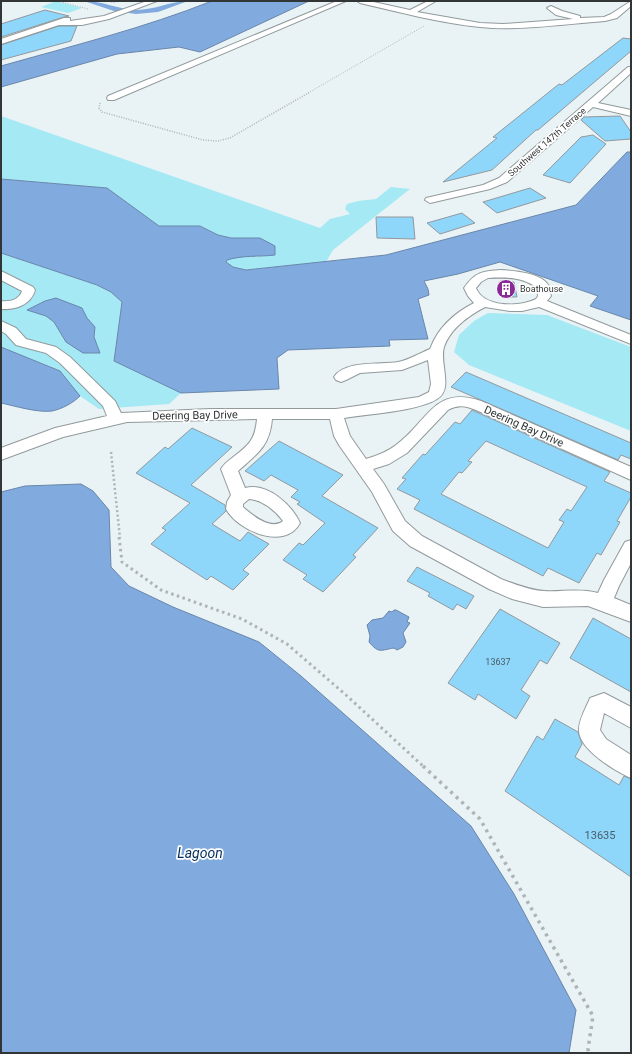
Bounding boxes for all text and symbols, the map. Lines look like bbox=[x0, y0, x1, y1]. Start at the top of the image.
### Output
street label: Southwest 147th Terrace bbox=[506, 105, 588, 179]
building icon: Boathouse bbox=[495, 278, 517, 300]
place label: Boathouse bbox=[520, 284, 563, 294]
street label: Deering Bay Drive bbox=[482, 403, 566, 450]
street label: Deering Bay Drive bbox=[152, 408, 238, 423]
house number: 13637 bbox=[485, 657, 511, 667]
house number: 13635 bbox=[585, 829, 615, 842]
water label: Lagoon bbox=[177, 845, 223, 861]

